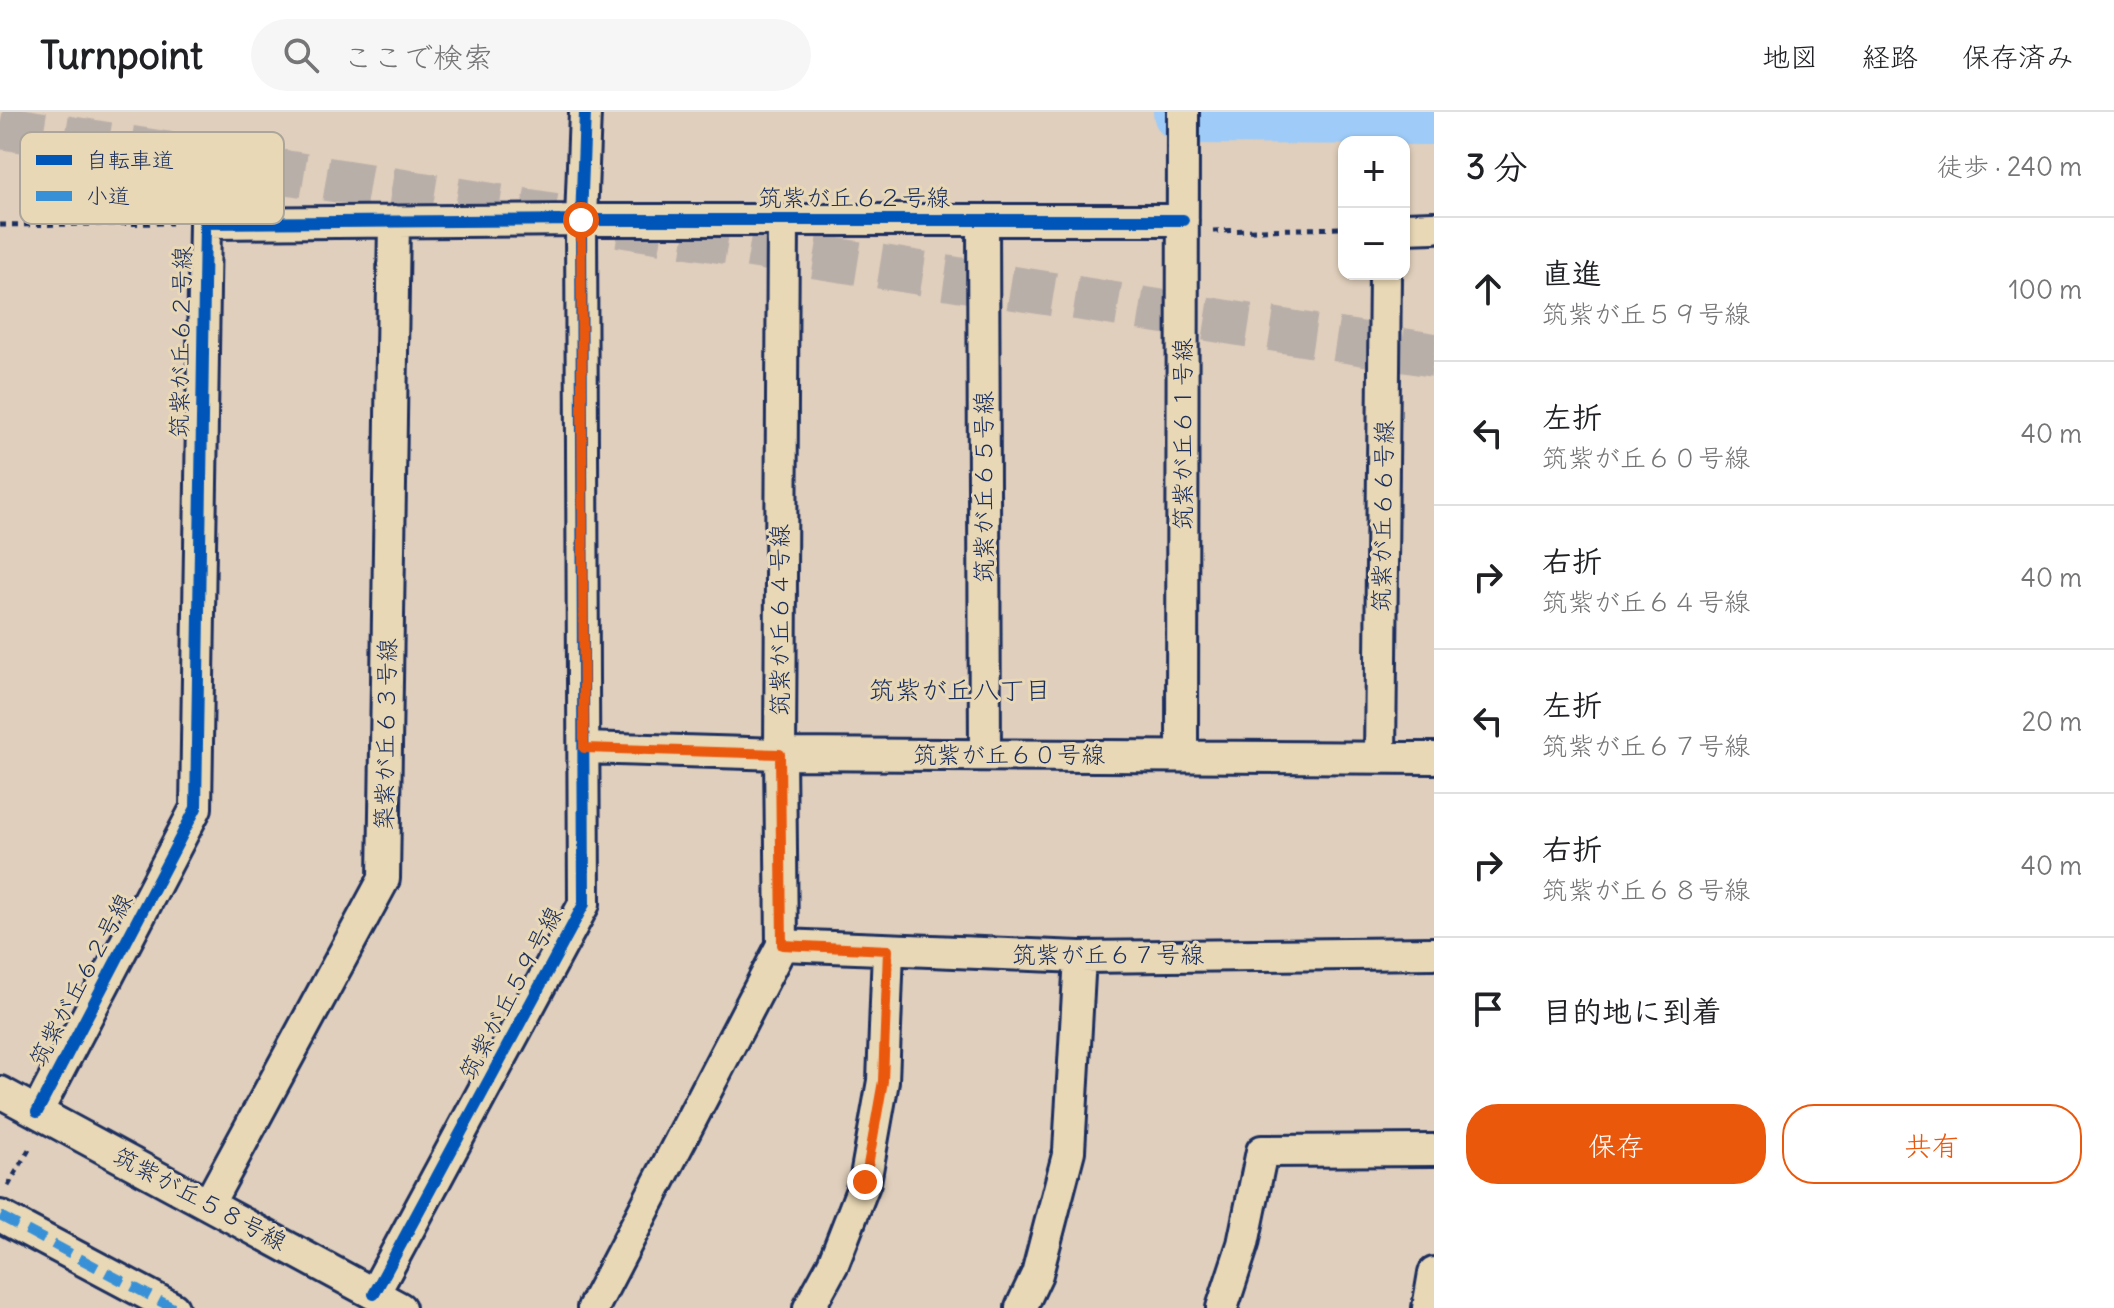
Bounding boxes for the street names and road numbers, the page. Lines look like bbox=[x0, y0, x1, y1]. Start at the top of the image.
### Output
street label: 筑紫が丘６２号線 bbox=[758, 182, 950, 212]
street label: 筑紫が丘６２号線 bbox=[163, 246, 197, 438]
street label: 筑紫が丘６１号線 bbox=[1167, 338, 1197, 530]
street label: 筑紫が丘６５号線 bbox=[968, 391, 998, 583]
street label: 筑紫が丘６６号線 bbox=[1365, 420, 1399, 612]
street label: 筑紫が丘６４号線 bbox=[764, 524, 794, 716]
street label: 築紫が丘６３号線 bbox=[368, 638, 402, 830]
street label: 筑紫が丘６０号線 bbox=[913, 739, 1105, 769]
street label: 筑紫が丘６２号線 bbox=[22, 888, 138, 1071]
street label: 筑紫が丘５９号線 bbox=[452, 901, 568, 1084]
street label: 筑紫が丘６７号線 bbox=[1012, 939, 1204, 969]
street label: 筑紫が丘５８号線 bbox=[109, 1140, 292, 1256]

